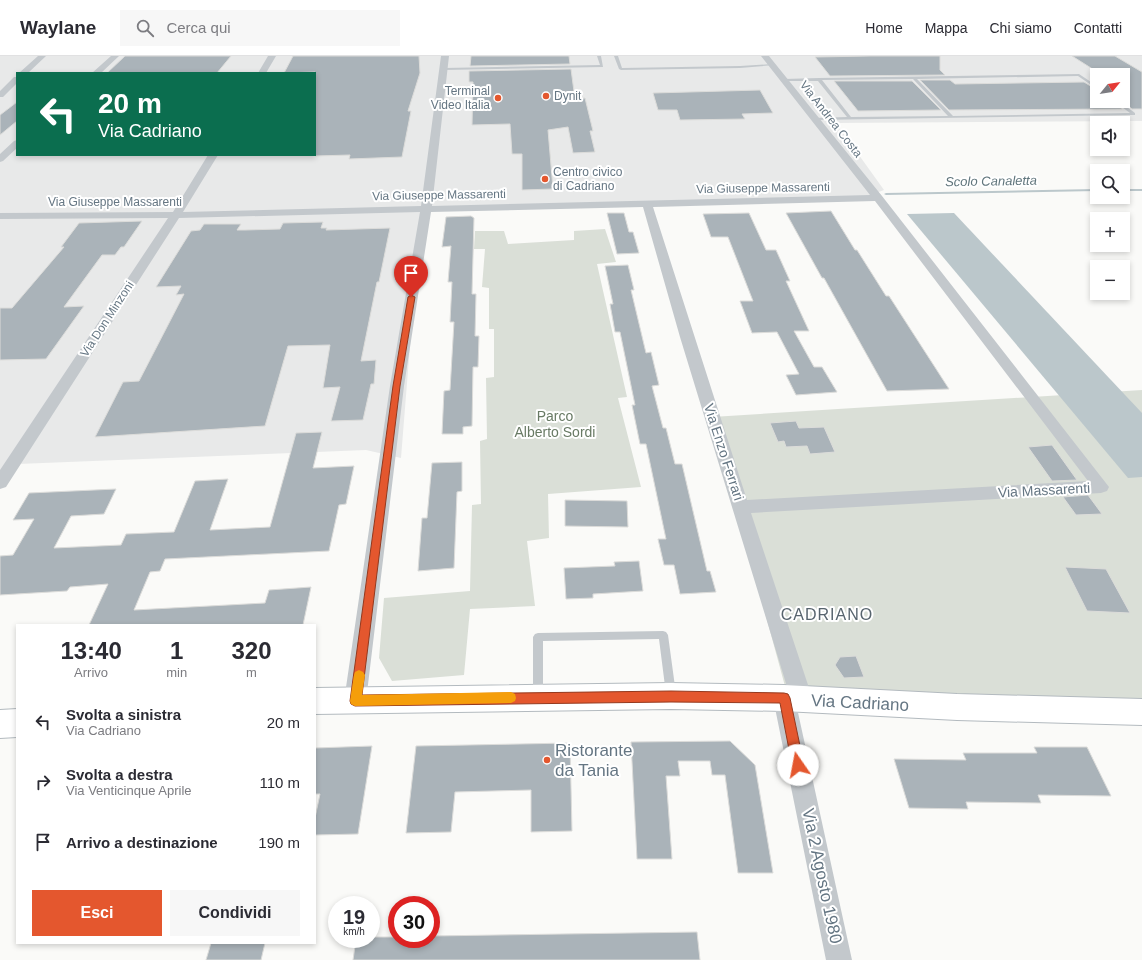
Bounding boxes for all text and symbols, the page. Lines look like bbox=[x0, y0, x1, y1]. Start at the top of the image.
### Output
search box bbox=[120, 10, 400, 46]
text: Waylane bbox=[20, 17, 96, 38]
icon: search bbox=[134, 17, 156, 39]
text: Cerca qui bbox=[166, 19, 231, 36]
text: Home bbox=[865, 20, 903, 36]
text: Mappa bbox=[925, 20, 968, 36]
text: Chi siamo bbox=[990, 20, 1052, 36]
text: Contatti bbox=[1074, 20, 1122, 36]
north arrow bbox=[1090, 68, 1130, 108]
map controls bbox=[1090, 68, 1130, 300]
street label: Via Andrea Costa bbox=[797, 78, 865, 160]
place label: Terminal Video Italia bbox=[431, 84, 490, 112]
icon: left bbox=[32, 88, 84, 140]
text: 20 m bbox=[98, 88, 162, 119]
place label: Dynit bbox=[554, 89, 582, 103]
marker: Dynit bbox=[541, 91, 551, 101]
marker: Terminal Video Italia bbox=[493, 93, 503, 103]
button: sound bbox=[1090, 116, 1130, 156]
text: Via Cadriano bbox=[98, 121, 202, 141]
button: search bbox=[1090, 164, 1130, 204]
place label: Centro civico di Cadriano bbox=[553, 165, 623, 193]
water label: Scolo Canaletta bbox=[945, 173, 1037, 189]
marker: Centro civico di Cadriano bbox=[540, 174, 550, 184]
street label: Via Giuseppe Massarenti bbox=[696, 180, 830, 196]
street label: Via Giuseppe Massarenti bbox=[372, 187, 506, 203]
street label: Via Giuseppe Massarenti bbox=[48, 195, 182, 209]
button: + bbox=[1090, 212, 1130, 252]
pin bbox=[394, 256, 428, 297]
button: − bbox=[1090, 260, 1130, 300]
icon: arrive bbox=[400, 262, 422, 284]
street label: Via Don Minzoni bbox=[77, 279, 137, 359]
street label: Via Enzo Ferrari bbox=[701, 402, 747, 502]
park label: Parco Alberto Sordi bbox=[515, 408, 595, 440]
street label: Via Massarenti bbox=[997, 480, 1091, 500]
district label: CADRIANO bbox=[781, 606, 873, 623]
text: 13:40 bbox=[60, 637, 122, 664]
text: 1 bbox=[170, 637, 183, 664]
text: 320 bbox=[232, 637, 272, 664]
text: Arrivo bbox=[74, 665, 108, 680]
text: min bbox=[166, 665, 187, 680]
text: m bbox=[246, 665, 257, 680]
street label: Via Cadriano bbox=[811, 691, 909, 715]
text: Svolta a sinistra bbox=[66, 706, 181, 723]
icon: left bbox=[32, 711, 54, 733]
text: 20 m bbox=[267, 714, 300, 731]
text: Via Cadriano bbox=[66, 723, 141, 738]
place label: Ristorante da Tania bbox=[555, 741, 632, 780]
position arrow bbox=[777, 744, 819, 786]
marker: Ristorante da Tania bbox=[542, 755, 552, 765]
text: Svolta a destra bbox=[66, 766, 173, 783]
icon: right bbox=[32, 771, 54, 793]
text: 110 m bbox=[259, 774, 300, 791]
text: Via Venticinque Aprile bbox=[66, 783, 192, 798]
street label: Via 2 Agosto 1980 bbox=[798, 807, 846, 945]
icon: arrive bbox=[32, 831, 54, 853]
text: Arrivo a destinazione bbox=[66, 834, 218, 851]
text: 190 m bbox=[258, 834, 300, 851]
button: Esci bbox=[32, 890, 162, 936]
button: Condividi bbox=[170, 890, 300, 936]
speed limit sign: 30 bbox=[388, 896, 440, 948]
text: 19 bbox=[343, 906, 365, 928]
text: km/h bbox=[343, 926, 365, 937]

